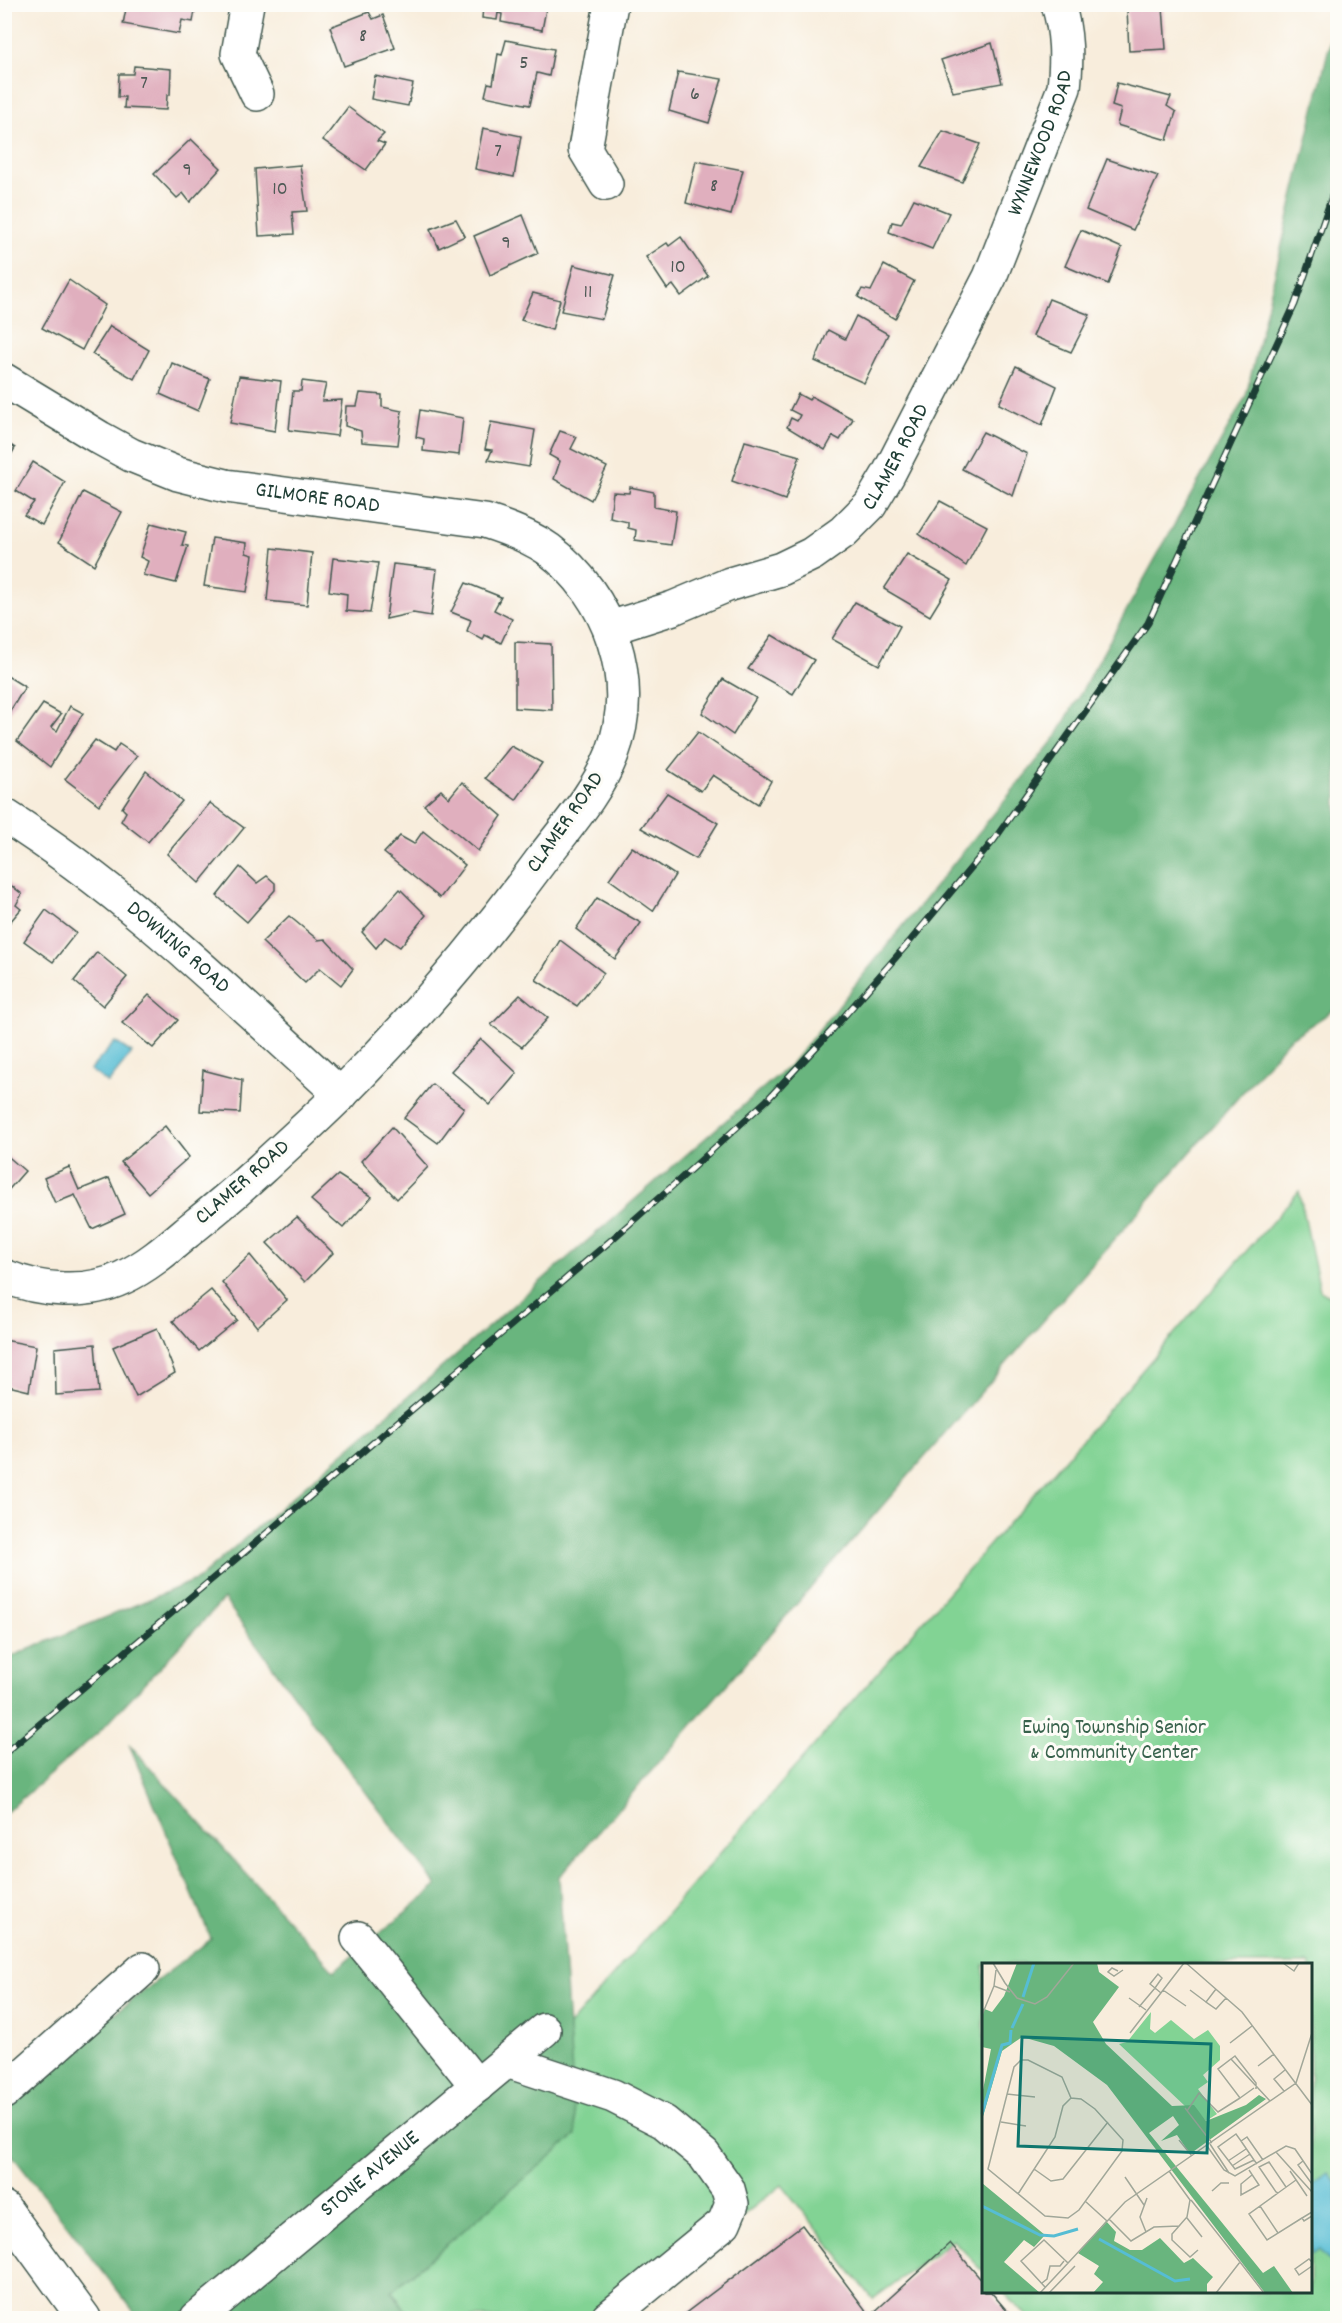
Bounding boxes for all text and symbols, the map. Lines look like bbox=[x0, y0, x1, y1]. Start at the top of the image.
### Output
house number: 8 bbox=[359, 23, 367, 51]
house number: 5 bbox=[519, 50, 529, 78]
street label: WYNNEWOOD ROAD bbox=[1000, 69, 1081, 220]
house number: 7 bbox=[140, 70, 148, 98]
house number: 6 bbox=[690, 81, 700, 109]
house number: 7 bbox=[494, 138, 502, 166]
house number: 9 bbox=[182, 157, 192, 185]
house number: 8 bbox=[710, 173, 718, 201]
house number: 10 bbox=[272, 176, 288, 204]
house number: 9 bbox=[501, 230, 511, 258]
house number: 10 bbox=[670, 254, 686, 282]
house number: 11 bbox=[584, 279, 592, 307]
street label: CLAMER ROAD bbox=[854, 399, 937, 517]
street label: GILMORE ROAD bbox=[253, 475, 381, 522]
street label: CLAMER ROAD bbox=[520, 766, 612, 880]
street label: DOWNING ROAD bbox=[119, 894, 237, 1001]
street label: CLAMER ROAD bbox=[189, 1133, 297, 1233]
park label: Ewing Township Senior & Community Center bbox=[1022, 1713, 1207, 1769]
inset map bbox=[982, 1963, 1312, 2293]
street label: STONE AVENUE bbox=[314, 2124, 427, 2225]

